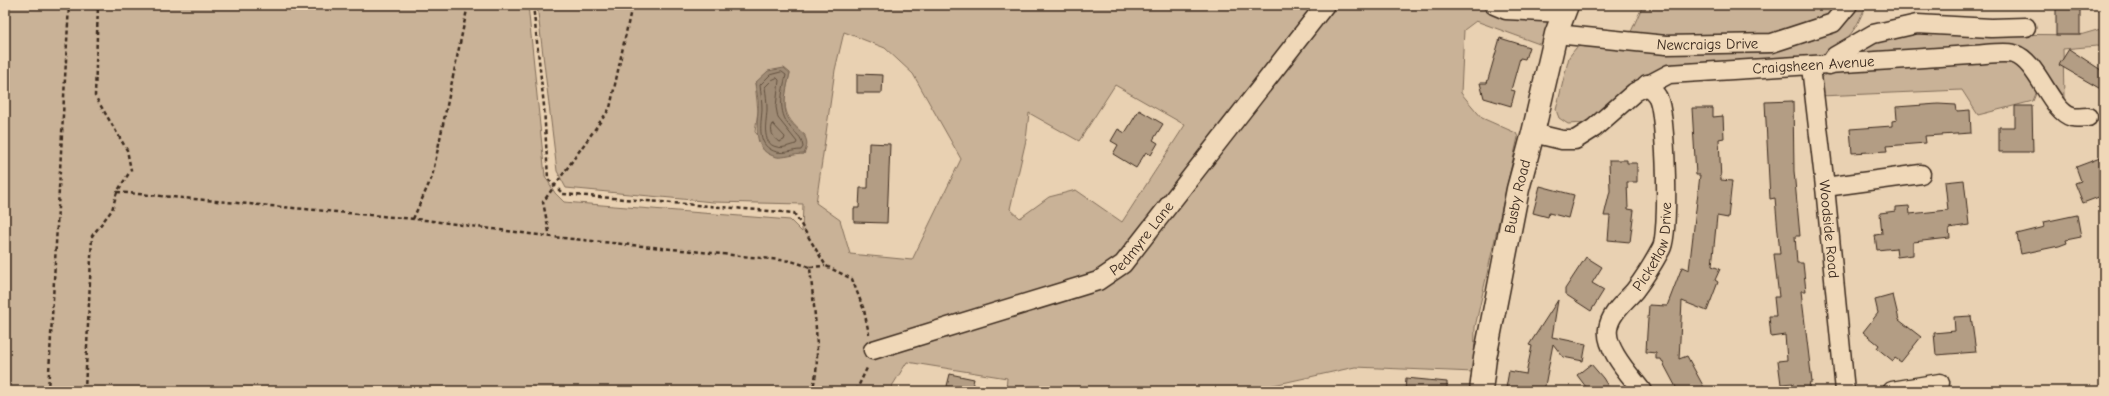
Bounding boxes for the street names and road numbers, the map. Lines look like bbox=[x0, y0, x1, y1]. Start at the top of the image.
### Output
street label: Newcraigs Drive bbox=[1656, 34, 1759, 54]
street label: Craigsheen Avenue bbox=[1752, 52, 1875, 78]
street label: Busby Road bbox=[1501, 157, 1535, 235]
street label: Woodside Road bbox=[1815, 179, 1843, 279]
street label: Pedmyre Lane bbox=[1106, 197, 1178, 279]
street label: Picketlaw Drive bbox=[1628, 201, 1675, 295]

